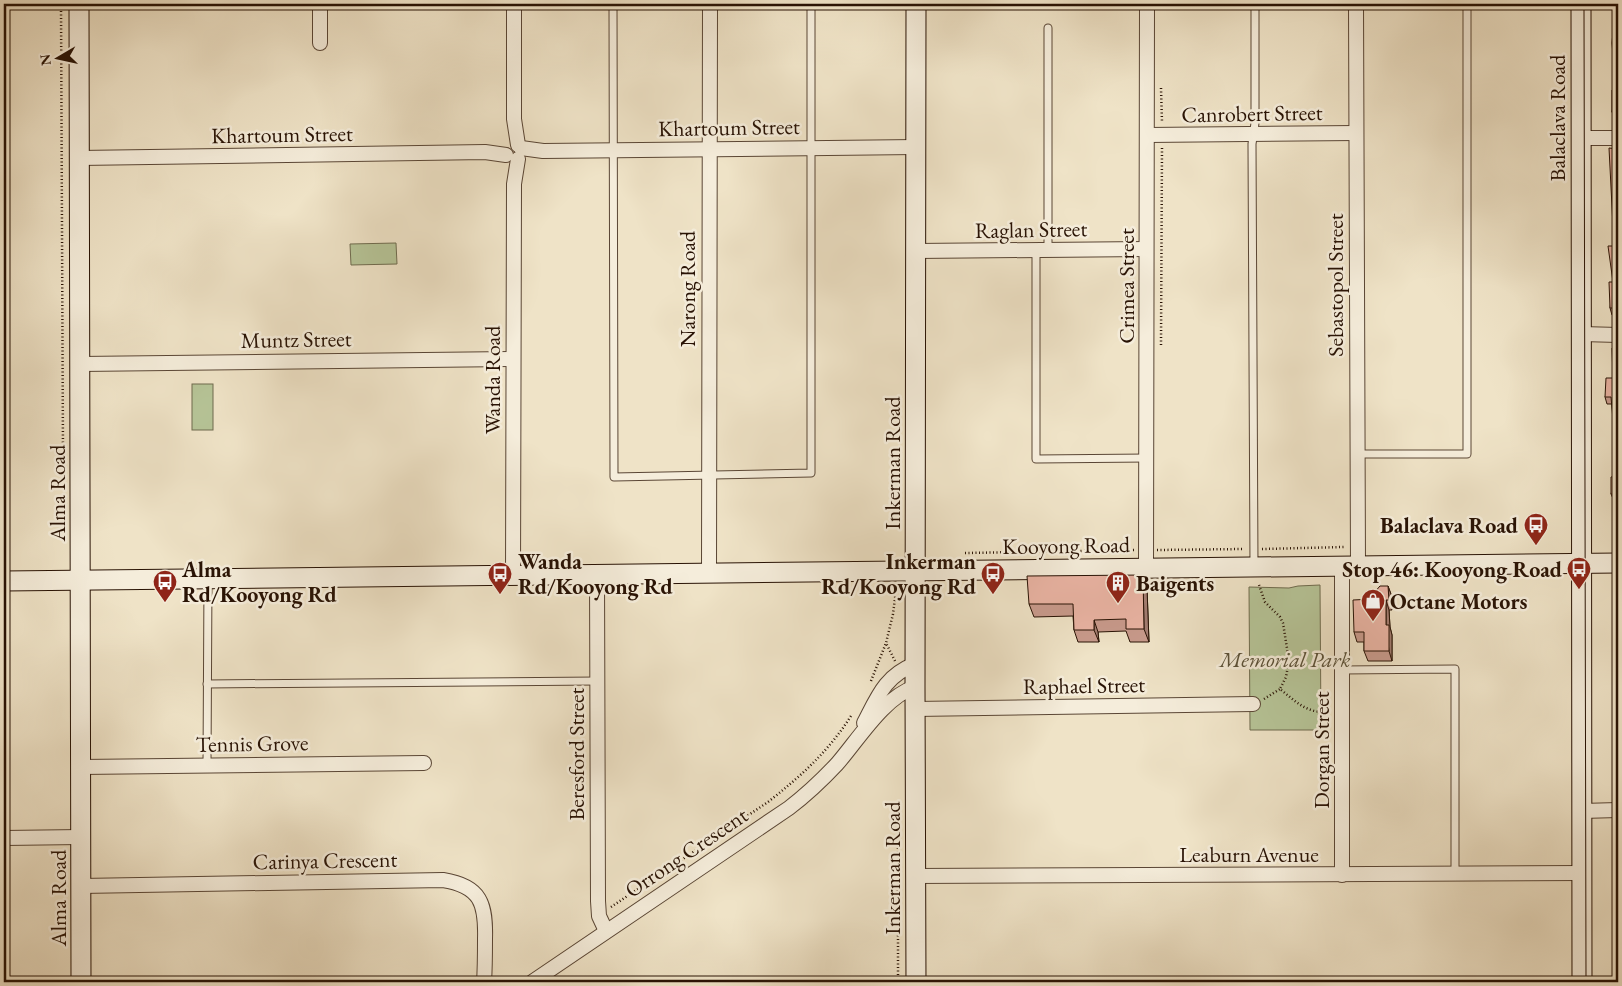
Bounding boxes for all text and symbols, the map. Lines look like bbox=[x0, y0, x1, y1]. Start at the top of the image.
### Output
north arrow bbox=[32, 32, 82, 82]
text: N bbox=[35, 52, 55, 67]
street label: Balaclava Road bbox=[1543, 54, 1572, 181]
street label: Canrobert Street bbox=[1181, 98, 1323, 129]
street label: Khartoum Street bbox=[658, 112, 800, 143]
street label: Khartoum Street bbox=[211, 119, 353, 150]
street label: Sebastopol Street bbox=[1321, 213, 1350, 357]
street label: Raglan Street bbox=[975, 214, 1088, 245]
street label: Crimea Street bbox=[1112, 228, 1141, 344]
street label: Narong Road bbox=[673, 230, 702, 347]
street label: Muntz Street bbox=[240, 324, 352, 355]
street label: Wanda Road bbox=[478, 325, 507, 434]
street label: Inkerman Road bbox=[878, 395, 907, 530]
street label: Alma Road bbox=[43, 444, 72, 542]
place label: Balaclava Road bbox=[1380, 511, 1518, 540]
bus stop icon: Balaclava Road bbox=[1523, 512, 1549, 546]
street label: Kooyong Road bbox=[1002, 530, 1131, 561]
place label: Wanda Rd/Kooyong Rd bbox=[518, 547, 673, 601]
place label: Inkerman Rd/Kooyong Rd bbox=[821, 547, 977, 601]
place label: Alma Rd/Kooyong Rd bbox=[181, 555, 337, 609]
place label: Stop 46: Kooyong Road bbox=[1342, 555, 1562, 584]
bus stop icon: Stop 46: Kooyong Road bbox=[1566, 556, 1592, 590]
bus stop icon: Wanda Rd/Kooyong Rd bbox=[487, 561, 513, 595]
bus stop icon: Inkerman Rd/Kooyong Rd bbox=[980, 561, 1006, 595]
bus stop icon: Alma Rd/Kooyong Rd bbox=[152, 569, 178, 603]
place label: Baigents bbox=[1136, 569, 1214, 598]
building icon: Baigents bbox=[1105, 570, 1131, 604]
place label: Octane Motors bbox=[1390, 587, 1528, 616]
shop icon: Octane Motors bbox=[1360, 588, 1386, 622]
park label: Memorial Park bbox=[1217, 645, 1351, 674]
street label: Raphael Street bbox=[1023, 670, 1145, 701]
street label: Beresford Street bbox=[562, 687, 591, 821]
street label: Dorgan Street bbox=[1307, 691, 1336, 809]
street label: Tennis Grove bbox=[195, 728, 309, 759]
street label: Inkerman Road bbox=[878, 800, 907, 935]
street label: Orrong Crescent bbox=[619, 801, 753, 904]
street label: Leaburn Avenue bbox=[1179, 840, 1319, 869]
street label: Carinya Crescent bbox=[252, 845, 398, 876]
street label: Alma Road bbox=[44, 849, 73, 947]

